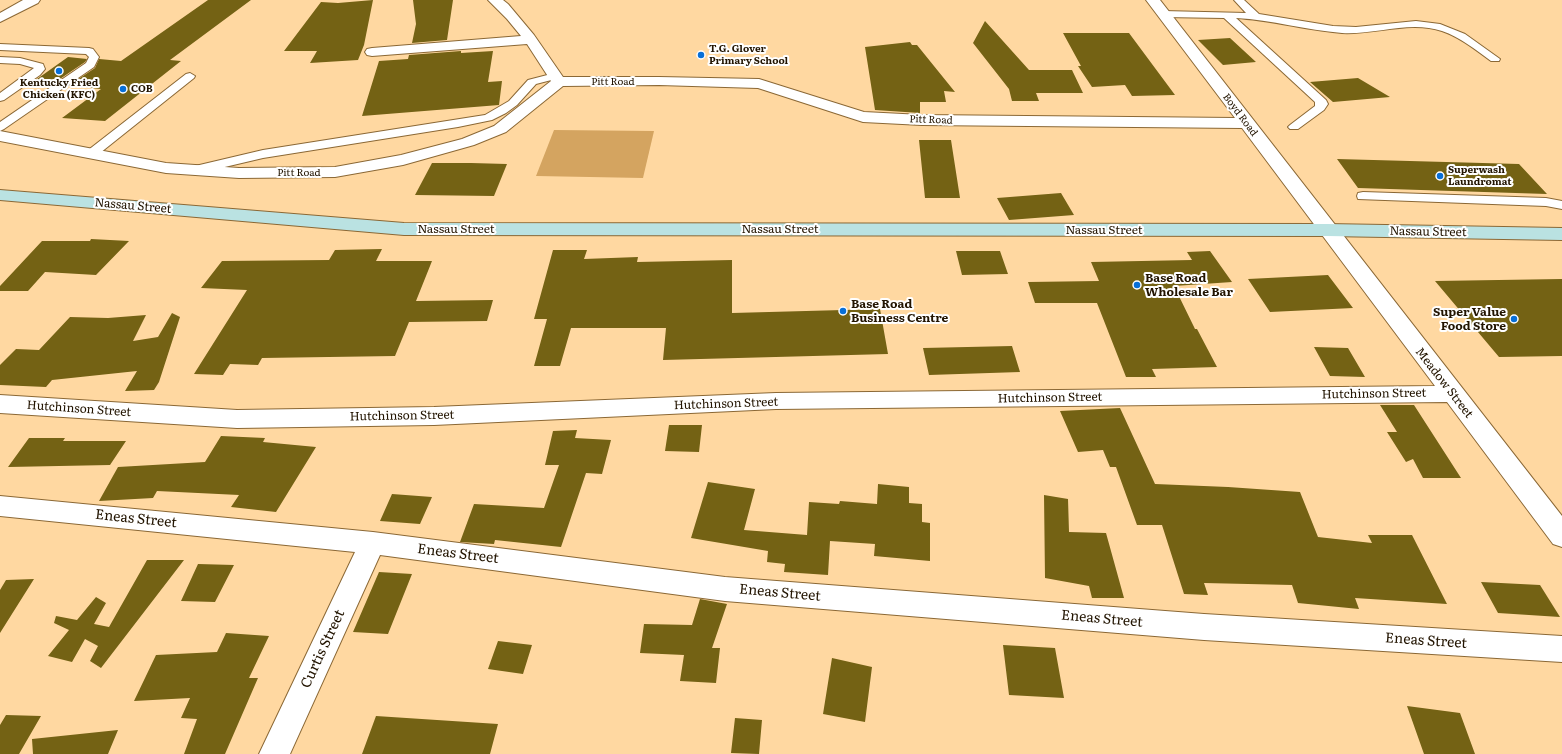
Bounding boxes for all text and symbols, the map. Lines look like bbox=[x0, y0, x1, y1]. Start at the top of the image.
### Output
place label: T.G. Glover Primary School bbox=[709, 43, 788, 66]
marker: T.G. Glover Primary School bbox=[696, 50, 706, 60]
marker: Kentucky Fried Chicken (KFC) bbox=[54, 66, 64, 76]
street label: Pitt Road bbox=[591, 76, 635, 88]
place label: Kentucky Fried Chicken (KFC) bbox=[20, 77, 98, 100]
place label: COB bbox=[131, 83, 153, 95]
marker: COB bbox=[118, 84, 128, 94]
street label: Boyd Road bbox=[1220, 91, 1260, 139]
street label: Pitt Road bbox=[909, 113, 953, 127]
place label: Superwash Laundromat bbox=[1448, 164, 1512, 188]
street label: Pitt Road bbox=[277, 167, 321, 179]
marker: Superwash Laundromat bbox=[1435, 171, 1445, 181]
street label: Nassau Street bbox=[94, 195, 172, 217]
street label: Nassau Street bbox=[417, 222, 495, 236]
street label: Nassau Street bbox=[741, 222, 819, 236]
street label: Nassau Street bbox=[1065, 223, 1143, 237]
street label: Nassau Street bbox=[1389, 224, 1467, 240]
place label: Base Road Wholesale Bar bbox=[1145, 271, 1233, 299]
marker: Base Road Wholesale Bar bbox=[1132, 280, 1142, 290]
place label: Base Road Business Centre bbox=[851, 297, 948, 325]
place label: Super Value Food Store bbox=[1433, 305, 1506, 333]
marker: Base Road Business Centre bbox=[838, 306, 848, 316]
marker: Super Value Food Store bbox=[1509, 314, 1519, 324]
street label: Meadow Street bbox=[1412, 345, 1476, 421]
street label: Hutchinson Street bbox=[1322, 386, 1426, 402]
street label: Hutchinson Street bbox=[998, 390, 1102, 406]
street label: Hutchinson Street bbox=[674, 395, 778, 413]
street label: Hutchinson Street bbox=[26, 398, 132, 420]
street label: Hutchinson Street bbox=[350, 408, 454, 424]
street label: Eneas Street bbox=[94, 506, 178, 532]
street label: Eneas Street bbox=[416, 541, 500, 567]
street label: Eneas Street bbox=[738, 581, 822, 605]
street label: Curtis Street bbox=[298, 607, 348, 691]
street label: Eneas Street bbox=[1060, 607, 1144, 631]
street label: Eneas Street bbox=[1385, 630, 1467, 652]

